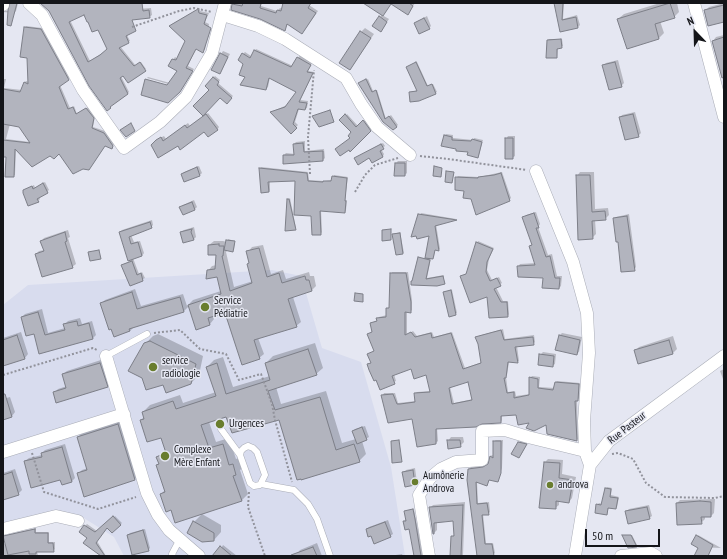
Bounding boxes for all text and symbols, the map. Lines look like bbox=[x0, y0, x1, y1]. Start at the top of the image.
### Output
north arrow bbox=[675, 12, 715, 52]
text: N bbox=[685, 13, 696, 29]
place label: Service Pédiatrie bbox=[214, 294, 248, 320]
marker: Service Pédiatrie bbox=[199, 301, 211, 313]
place label: service radiologie bbox=[162, 354, 200, 380]
marker: service radiologie bbox=[147, 361, 159, 373]
street label: Rue Pasteur bbox=[605, 409, 649, 447]
place label: Urgences bbox=[229, 417, 264, 431]
marker: Urgences bbox=[214, 418, 226, 430]
place label: Complexe Mère Enfant bbox=[174, 443, 220, 469]
marker: Complexe Mère Enfant bbox=[159, 450, 171, 462]
place label: Aumônerie Androva bbox=[423, 469, 464, 495]
marker: Aumônerie Androva bbox=[410, 477, 420, 487]
place label: androva bbox=[558, 478, 588, 492]
marker: androva bbox=[545, 480, 555, 490]
scale bar bbox=[587, 521, 662, 547]
text: 50 m bbox=[592, 528, 613, 543]

